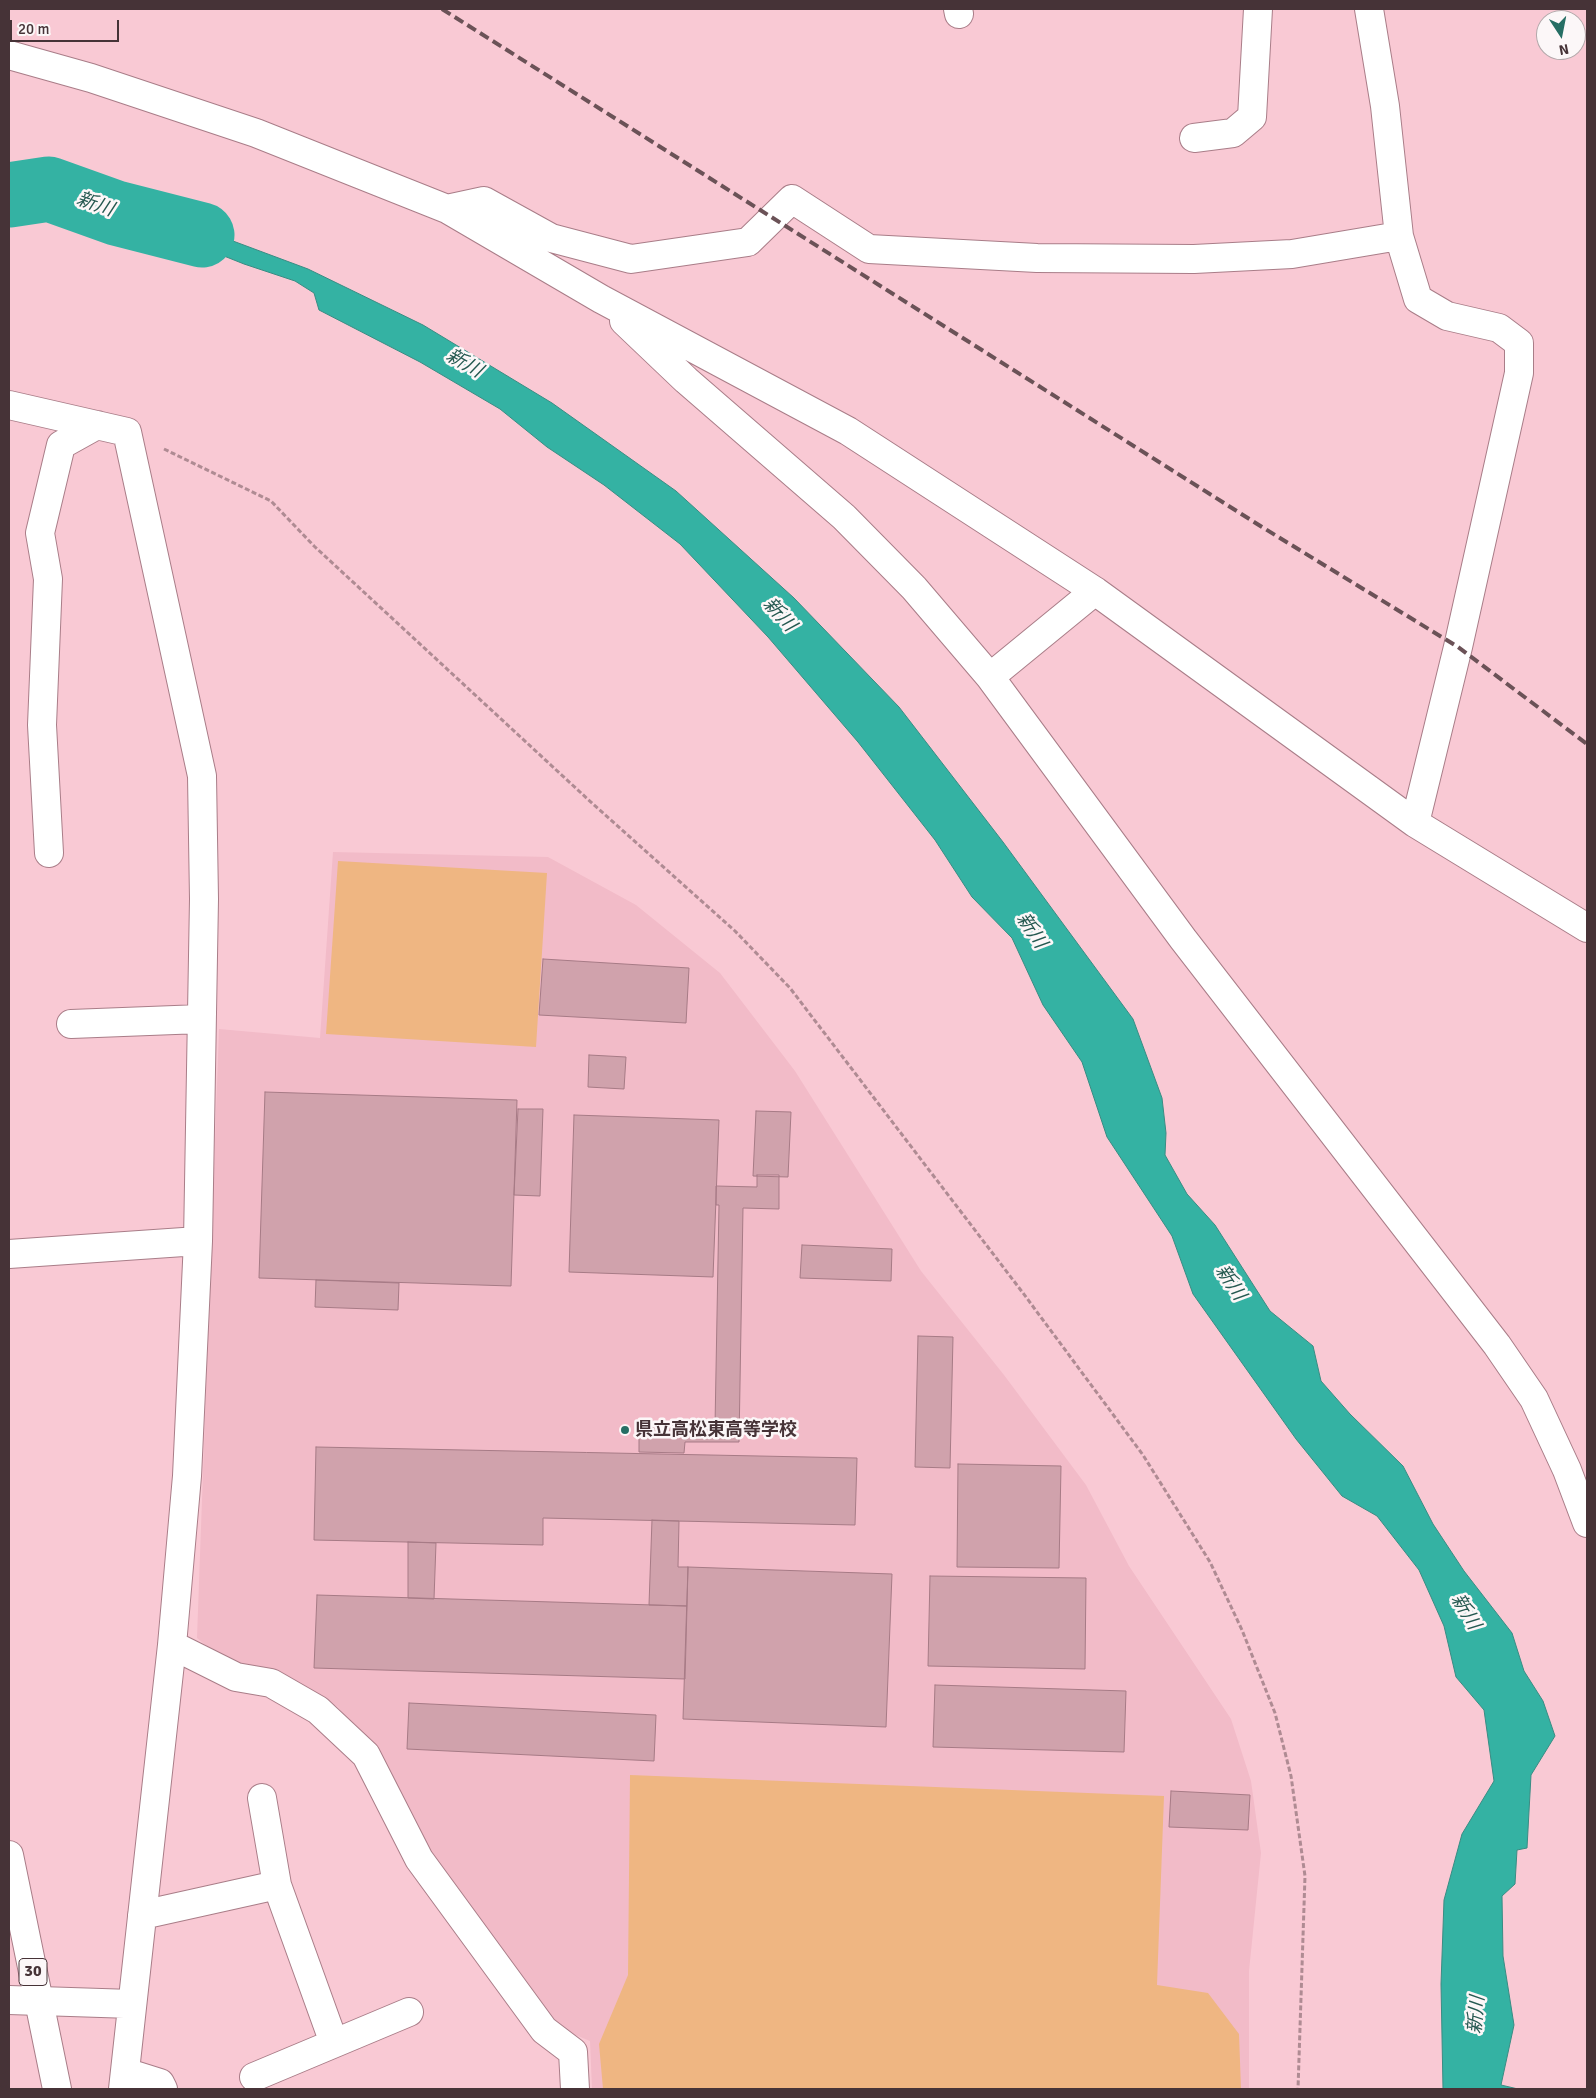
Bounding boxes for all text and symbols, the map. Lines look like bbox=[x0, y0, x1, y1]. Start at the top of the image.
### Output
scale bar bbox=[12, 10, 121, 42]
north arrow bbox=[1536, 10, 1586, 60]
text: 20 m bbox=[18, 20, 49, 38]
text: N bbox=[1557, 40, 1570, 59]
water label: 新川 bbox=[73, 188, 117, 222]
water label: 新川 bbox=[442, 345, 486, 383]
water label: 新川 bbox=[758, 593, 800, 637]
water label: 新川 bbox=[1011, 909, 1051, 953]
water label: 新川 bbox=[1210, 1261, 1250, 1305]
place label: 県立高松東高等学校 bbox=[635, 1419, 797, 1441]
marker: 県立高松東高等学校 bbox=[619, 1424, 631, 1436]
water label: 新川 bbox=[1445, 1590, 1485, 1634]
road number: 30 bbox=[19, 1958, 47, 1985]
water label: 新川 bbox=[1464, 1995, 1490, 2035]

